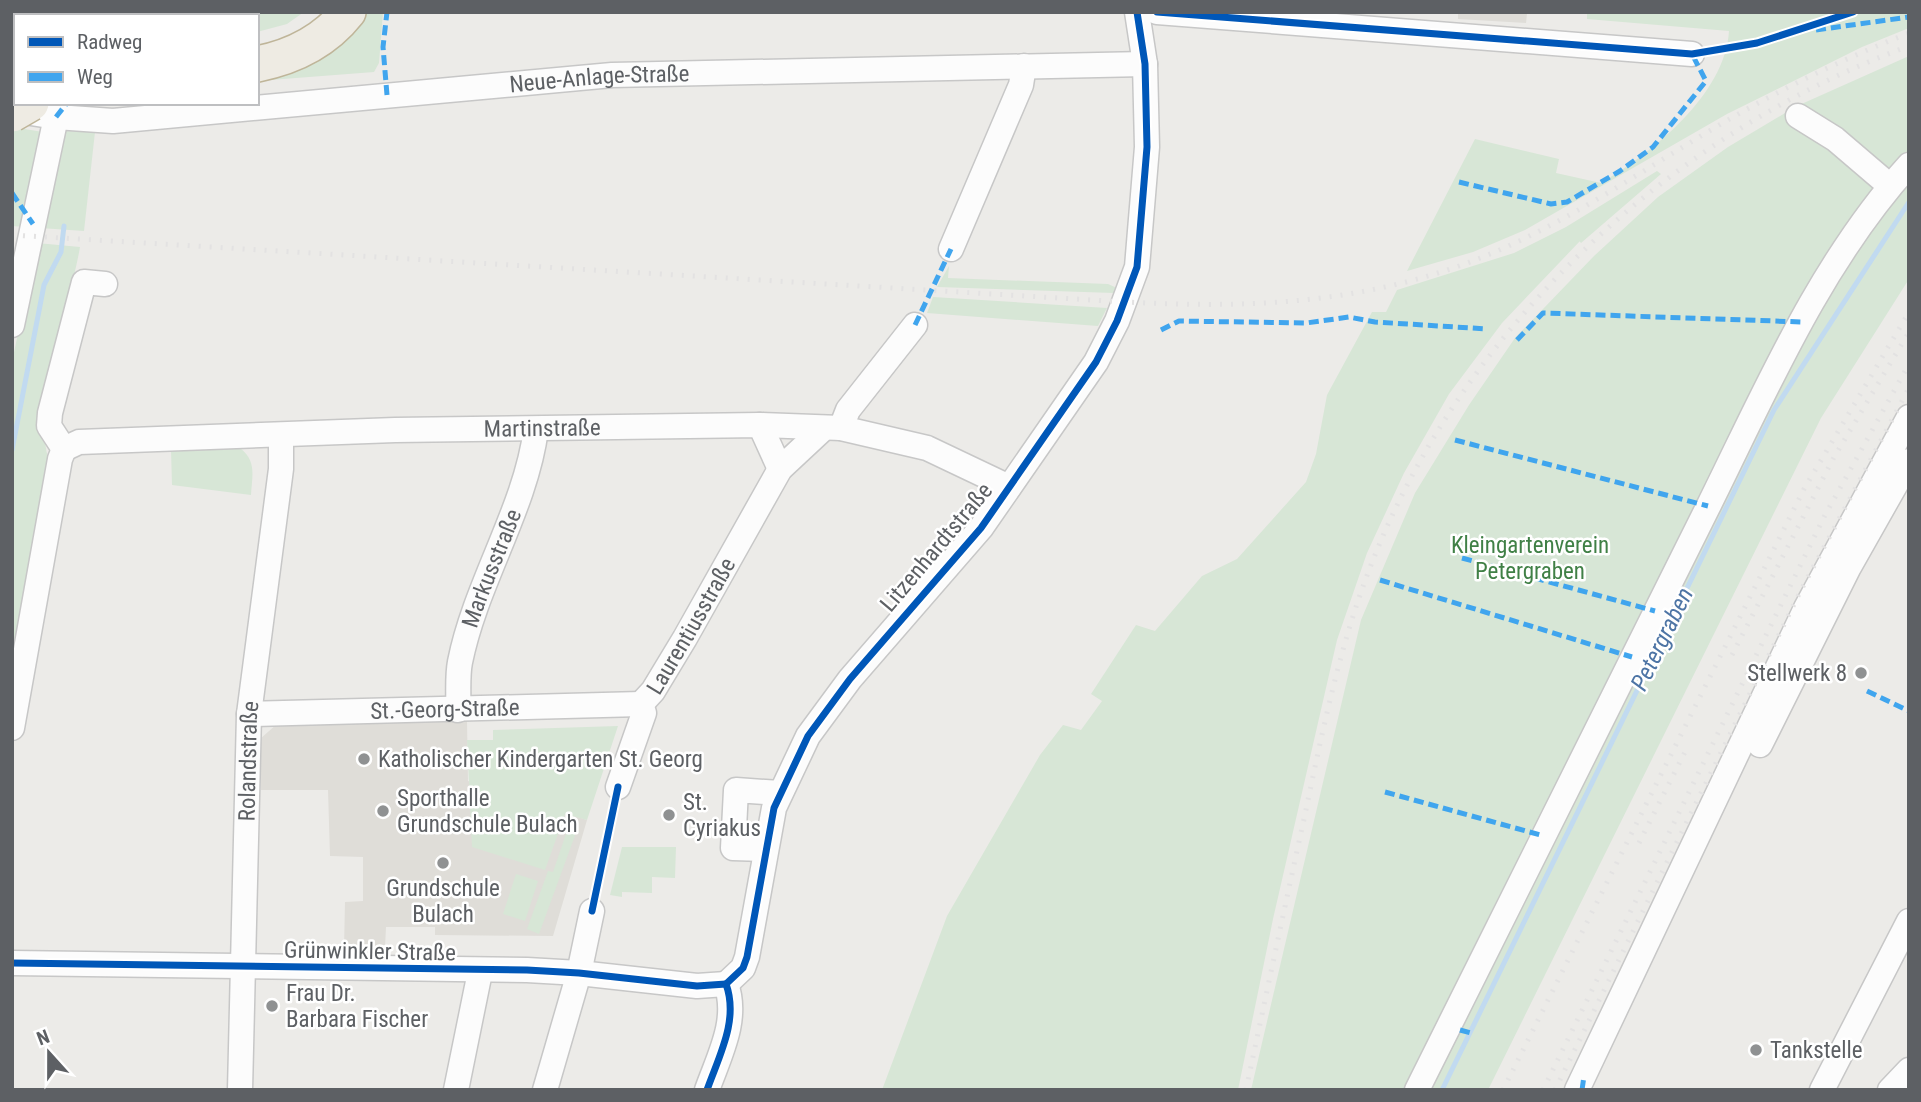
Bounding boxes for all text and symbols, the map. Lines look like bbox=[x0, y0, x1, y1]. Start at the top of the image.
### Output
legend bbox=[14, 14, 259, 105]
text: Radweg bbox=[77, 30, 142, 54]
street label: Neue-Anlage-Straße bbox=[508, 60, 690, 98]
text: Weg bbox=[77, 65, 113, 89]
street label: Martinstraße bbox=[484, 414, 601, 443]
street label: Litzenhardtstraße bbox=[875, 477, 998, 617]
street label: Markusstraße bbox=[457, 505, 527, 631]
park label: Kleingartenverein Petergraben bbox=[1451, 532, 1609, 585]
street label: Laurentiusstraße bbox=[641, 553, 741, 699]
water label: Petergraben bbox=[1625, 583, 1699, 695]
place label: Stellwerk 8 bbox=[1747, 660, 1847, 687]
marker: Stellwerk 8 bbox=[1853, 665, 1869, 681]
street label: St.-Georg-Straße bbox=[370, 694, 520, 725]
street label: Rolandstraße bbox=[233, 699, 265, 822]
place label: Katholischer Kindergarten St. Georg bbox=[378, 746, 703, 773]
marker: Katholischer Kindergarten St. Georg bbox=[356, 751, 372, 767]
place label: Sporthalle Grundschule Bulach bbox=[397, 785, 578, 838]
place label: St. Cyriakus bbox=[683, 789, 761, 842]
marker: Sporthalle Grundschule Bulach bbox=[375, 803, 391, 819]
marker: St. Cyriakus bbox=[661, 807, 677, 823]
marker: Grundschule Bulach bbox=[435, 855, 451, 871]
place label: Grundschule Bulach bbox=[386, 875, 500, 928]
street label: Grünwinkler Straße bbox=[284, 937, 456, 966]
place label: Frau Dr. Barbara Fischer bbox=[286, 980, 428, 1033]
marker: Frau Dr. Barbara Fischer bbox=[264, 998, 280, 1014]
north arrow bbox=[14, 1018, 84, 1088]
text: N bbox=[34, 1025, 53, 1050]
place label: Tankstelle bbox=[1770, 1037, 1863, 1064]
marker: Tankstelle bbox=[1748, 1042, 1764, 1058]

